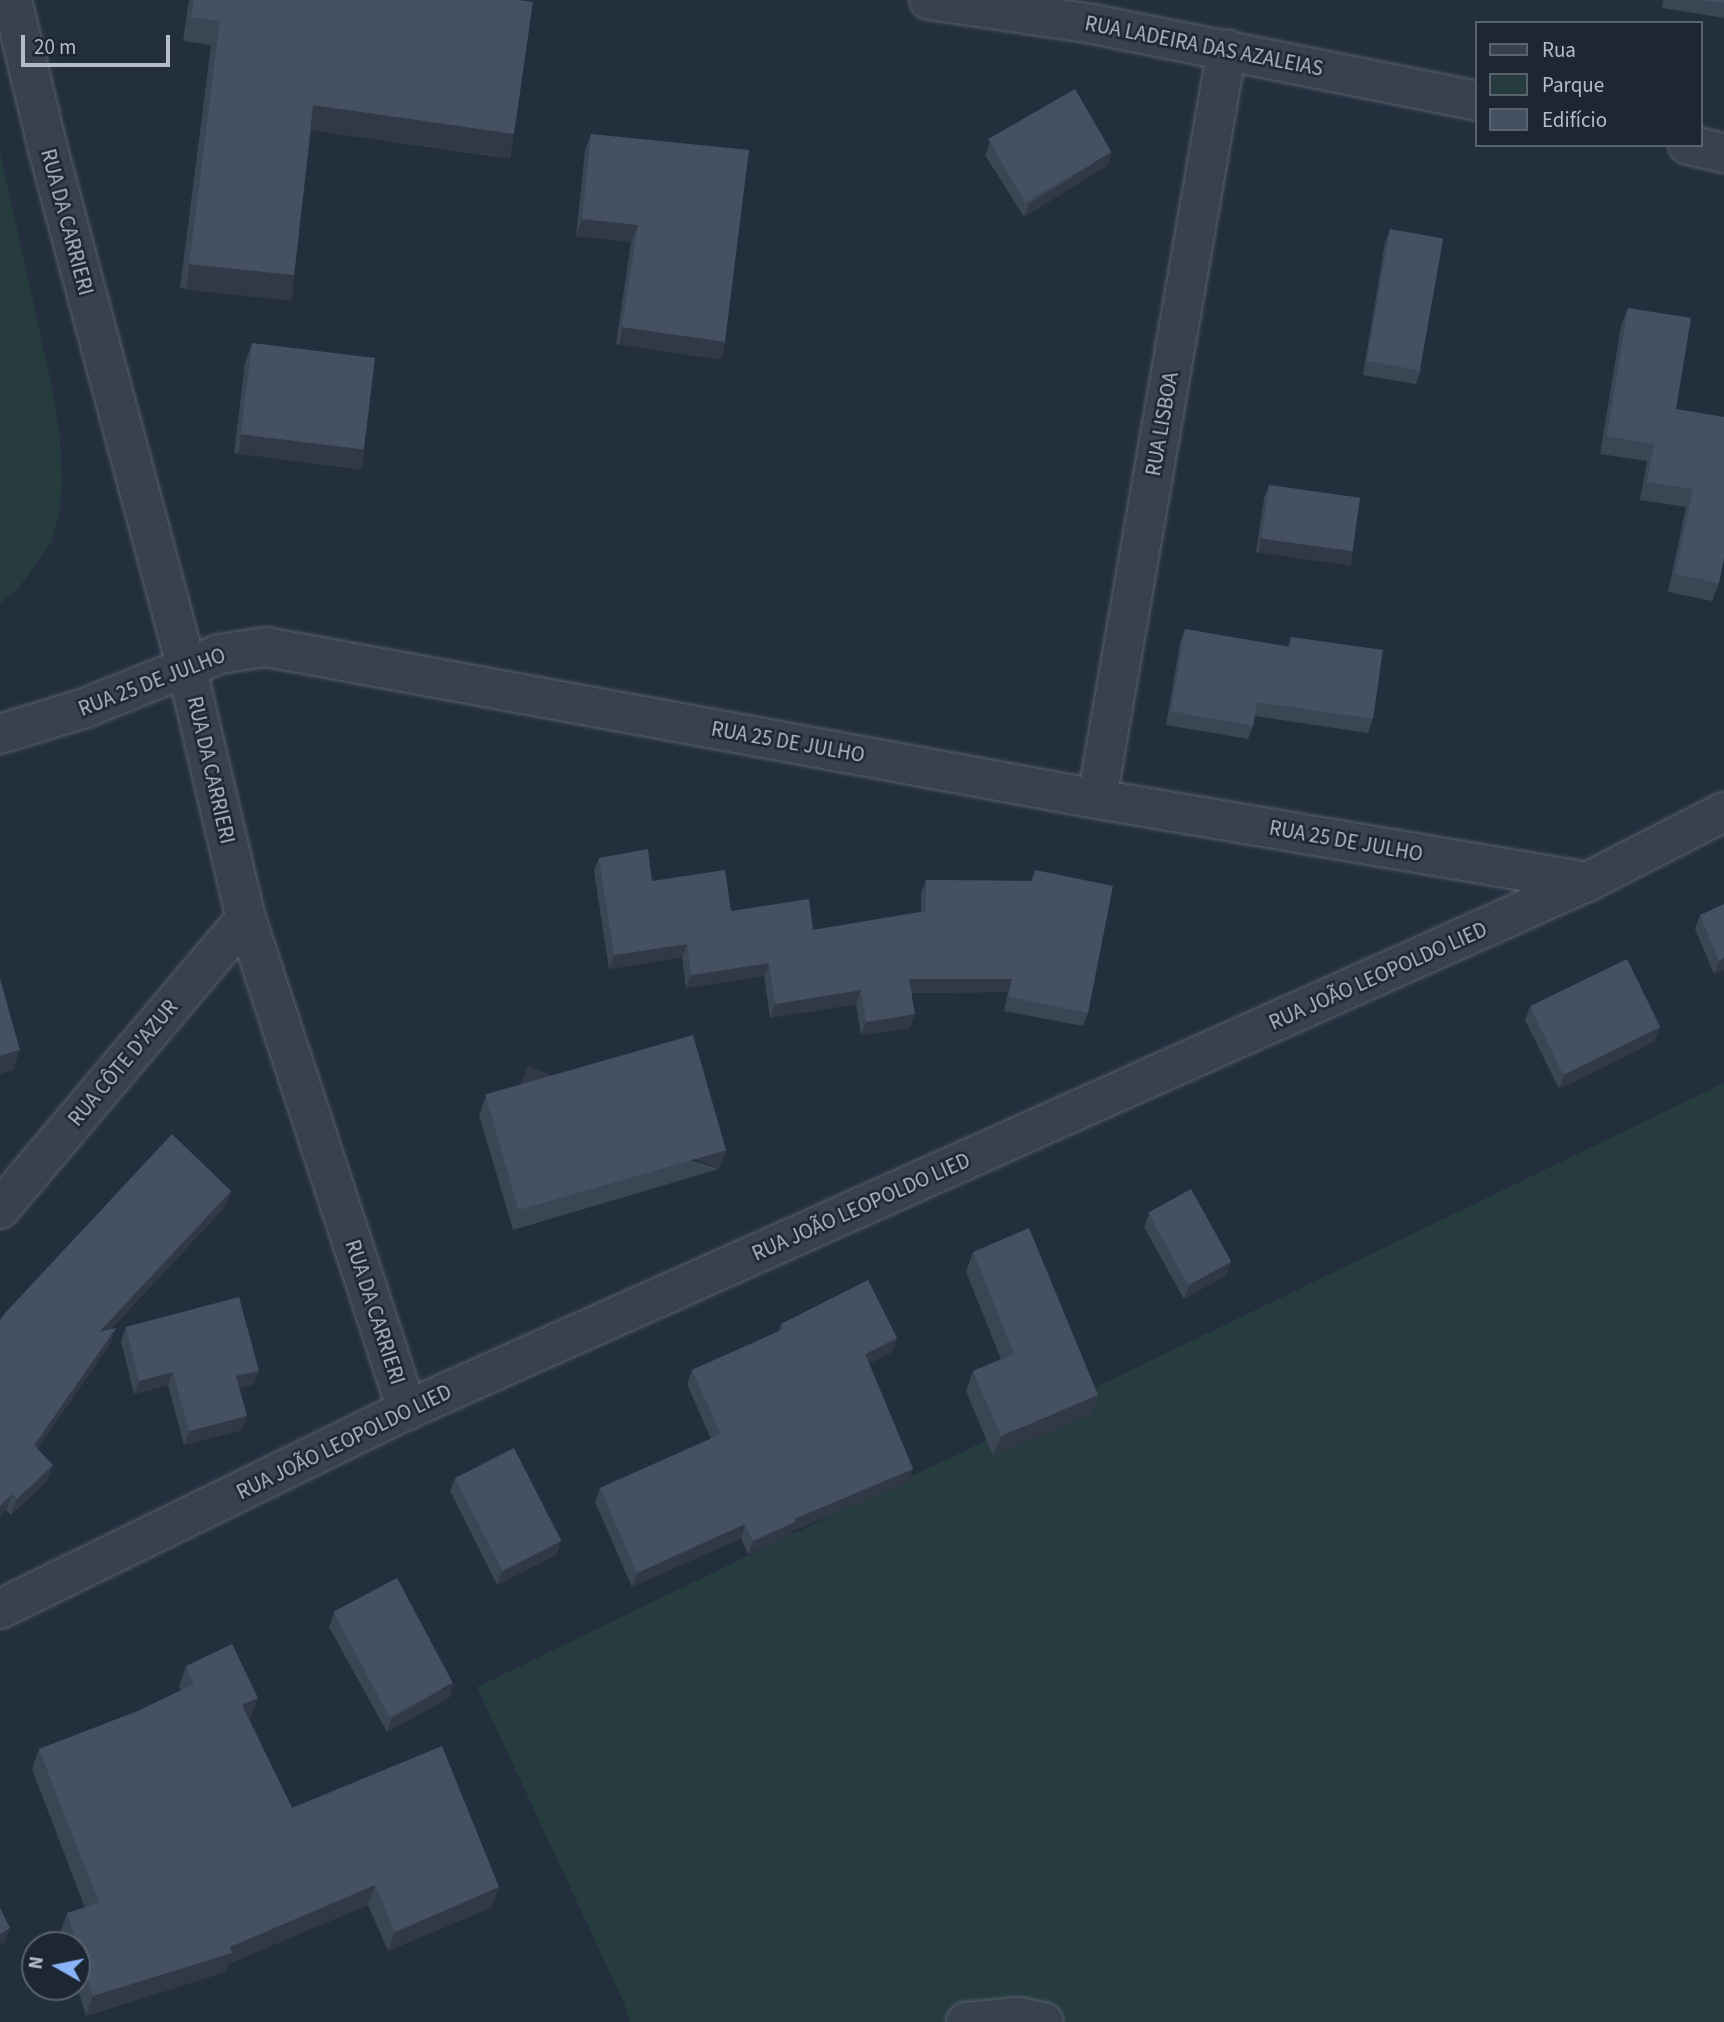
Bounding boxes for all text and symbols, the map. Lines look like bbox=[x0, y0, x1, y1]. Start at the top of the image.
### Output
street label: RUA LADEIRA DAS AZALEIAS bbox=[1083, 11, 1325, 81]
scale bar bbox=[24, 21, 173, 65]
legend bbox=[1476, 21, 1703, 147]
text: 20 m bbox=[34, 32, 76, 62]
text: Rua bbox=[1542, 35, 1576, 65]
text: Parque bbox=[1542, 70, 1604, 100]
text: Edifício bbox=[1542, 105, 1607, 135]
street label: RUA DA CARRIERI bbox=[35, 146, 99, 298]
street label: RUA LISBOA bbox=[1140, 370, 1184, 478]
street label: RUA 25 DE JULHO bbox=[75, 642, 229, 722]
street label: RUA DA CARRIERI bbox=[182, 694, 240, 846]
street label: RUA 25 DE JULHO bbox=[709, 716, 867, 768]
street label: RUA 25 DE JULHO bbox=[1267, 815, 1425, 867]
street label: RUA JOÃO LEOPOLDO LIED bbox=[1265, 917, 1491, 1035]
street label: RUA CÔTE D'AZUR bbox=[63, 995, 183, 1131]
street label: RUA JOÃO LEOPOLDO LIED bbox=[748, 1148, 974, 1266]
street label: RUA DA CARRIERI bbox=[340, 1237, 410, 1387]
street label: RUA JOÃO LEOPOLDO LIED bbox=[232, 1379, 456, 1505]
north arrow bbox=[21, 1931, 91, 2001]
text: N bbox=[22, 1955, 51, 1971]

